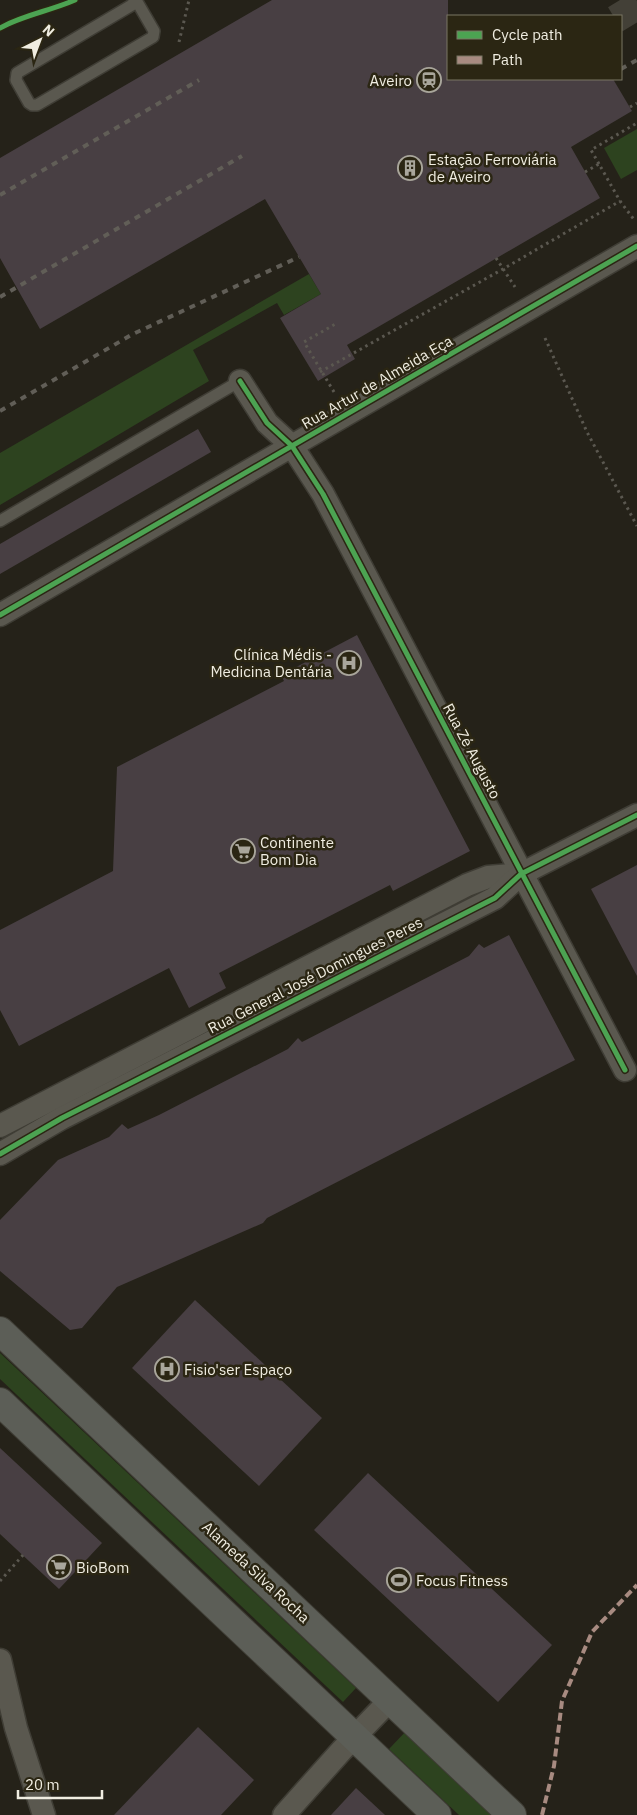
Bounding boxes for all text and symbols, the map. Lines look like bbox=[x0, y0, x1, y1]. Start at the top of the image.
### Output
north arrow bbox=[15, 15, 65, 65]
legend bbox=[447, 15, 622, 80]
text: N bbox=[39, 20, 58, 40]
text: Cycle path bbox=[492, 25, 563, 44]
text: Path bbox=[492, 50, 523, 69]
station icon: Aveiro bbox=[416, 67, 442, 93]
place label: Aveiro bbox=[370, 71, 412, 90]
place label: Estação Ferroviária de Aveiro bbox=[428, 150, 557, 186]
building icon: Estação Ferroviária de Aveiro bbox=[397, 155, 423, 181]
street label: Rua Artur de Almeida Eça bbox=[298, 331, 456, 433]
place label: Clínica Médis - Medicina Dentária bbox=[210, 645, 332, 681]
hospital icon: Clínica Médis - Medicina Dentária bbox=[336, 650, 362, 676]
street label: Rua Zé Augusto bbox=[439, 700, 505, 802]
place label: Continente Bom Dia bbox=[260, 833, 334, 869]
supermarket icon: Continente Bom Dia bbox=[230, 838, 256, 864]
street label: Rua General José Domingues Peres bbox=[204, 912, 426, 1038]
hospital icon: Fisio'ser Espaço bbox=[154, 1356, 180, 1382]
place label: Fisio'ser Espaço bbox=[184, 1360, 292, 1379]
street label: Alameda Silva Rocha bbox=[198, 1517, 314, 1627]
supermarket icon: BioBom bbox=[46, 1554, 72, 1580]
place label: BioBom bbox=[76, 1558, 129, 1577]
sports icon: Focus Fitness bbox=[386, 1567, 412, 1593]
place label: Focus Fitness bbox=[416, 1571, 508, 1590]
scale bar bbox=[18, 1768, 101, 1800]
text: 20 m bbox=[25, 1775, 60, 1794]

